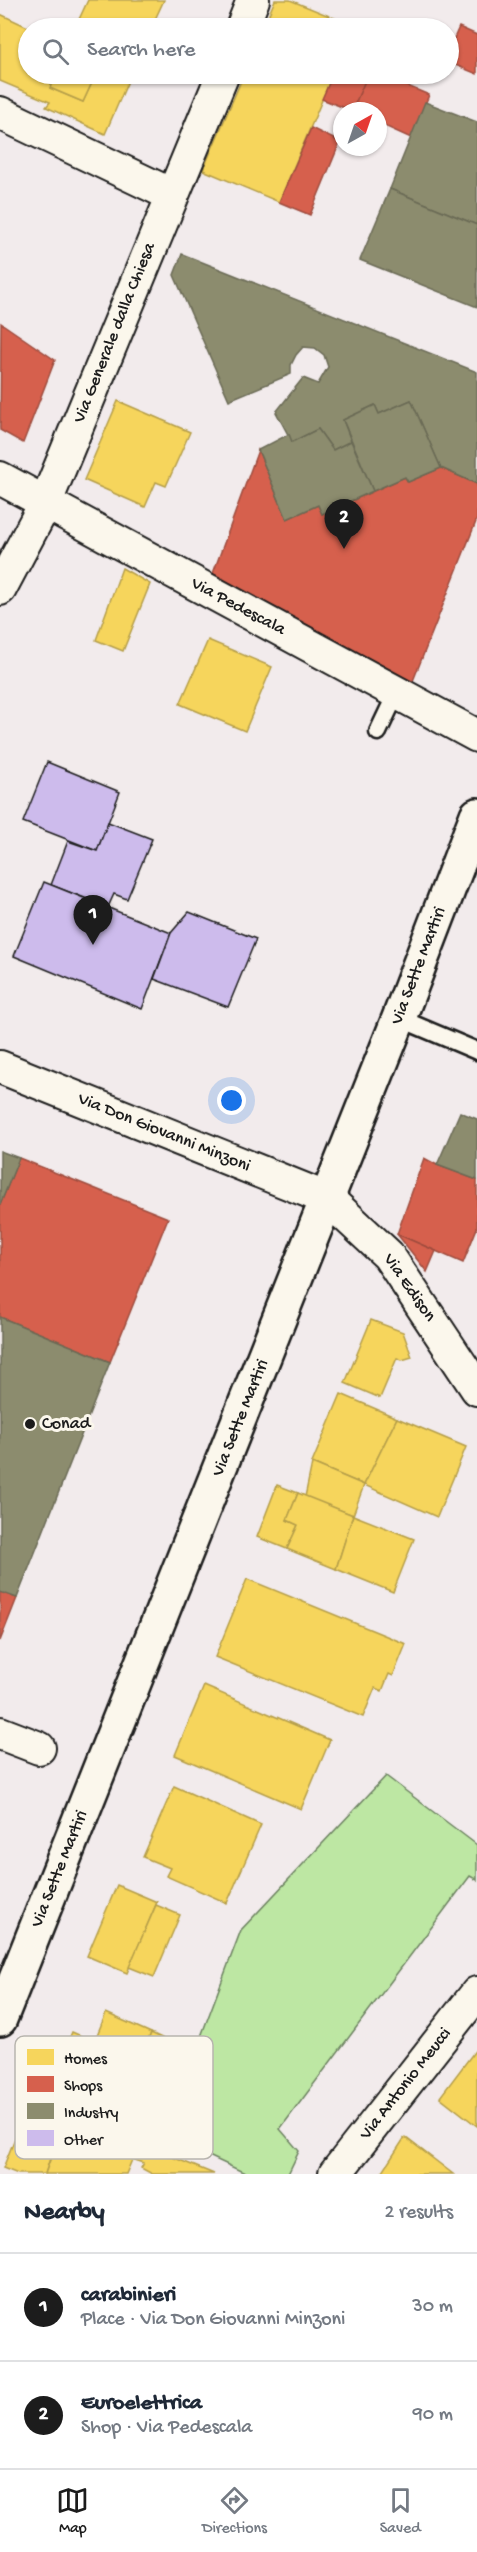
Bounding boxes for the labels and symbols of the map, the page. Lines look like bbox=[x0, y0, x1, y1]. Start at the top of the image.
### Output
north arrow bbox=[333, 102, 387, 156]
street label: Via Generale dalla Chiesa bbox=[69, 239, 161, 427]
pin: 2 bbox=[324, 500, 364, 549]
street label: Via Pedescala bbox=[186, 573, 290, 641]
pin: 1 bbox=[74, 896, 112, 945]
street label: Via Sette Martiri bbox=[387, 904, 451, 1029]
your location bbox=[217, 1086, 246, 1115]
street label: Via Don Giovanni Minzoni bbox=[74, 1088, 254, 1177]
street label: Via Edison bbox=[377, 1249, 440, 1326]
street label: Via Sette Martiri bbox=[208, 1356, 274, 1481]
place label: Conad bbox=[42, 1414, 92, 1435]
marker: Conad bbox=[23, 1417, 37, 1431]
street label: Via Sette Martiri bbox=[27, 1807, 93, 1932]
street label: Via Antonio Meucci bbox=[355, 2024, 456, 2145]
legend bbox=[15, 2036, 213, 2159]
text: Homes bbox=[64, 2051, 108, 2070]
text: Shops bbox=[64, 2078, 103, 2097]
text: Industry bbox=[64, 2105, 118, 2124]
text: Other bbox=[64, 2132, 104, 2151]

